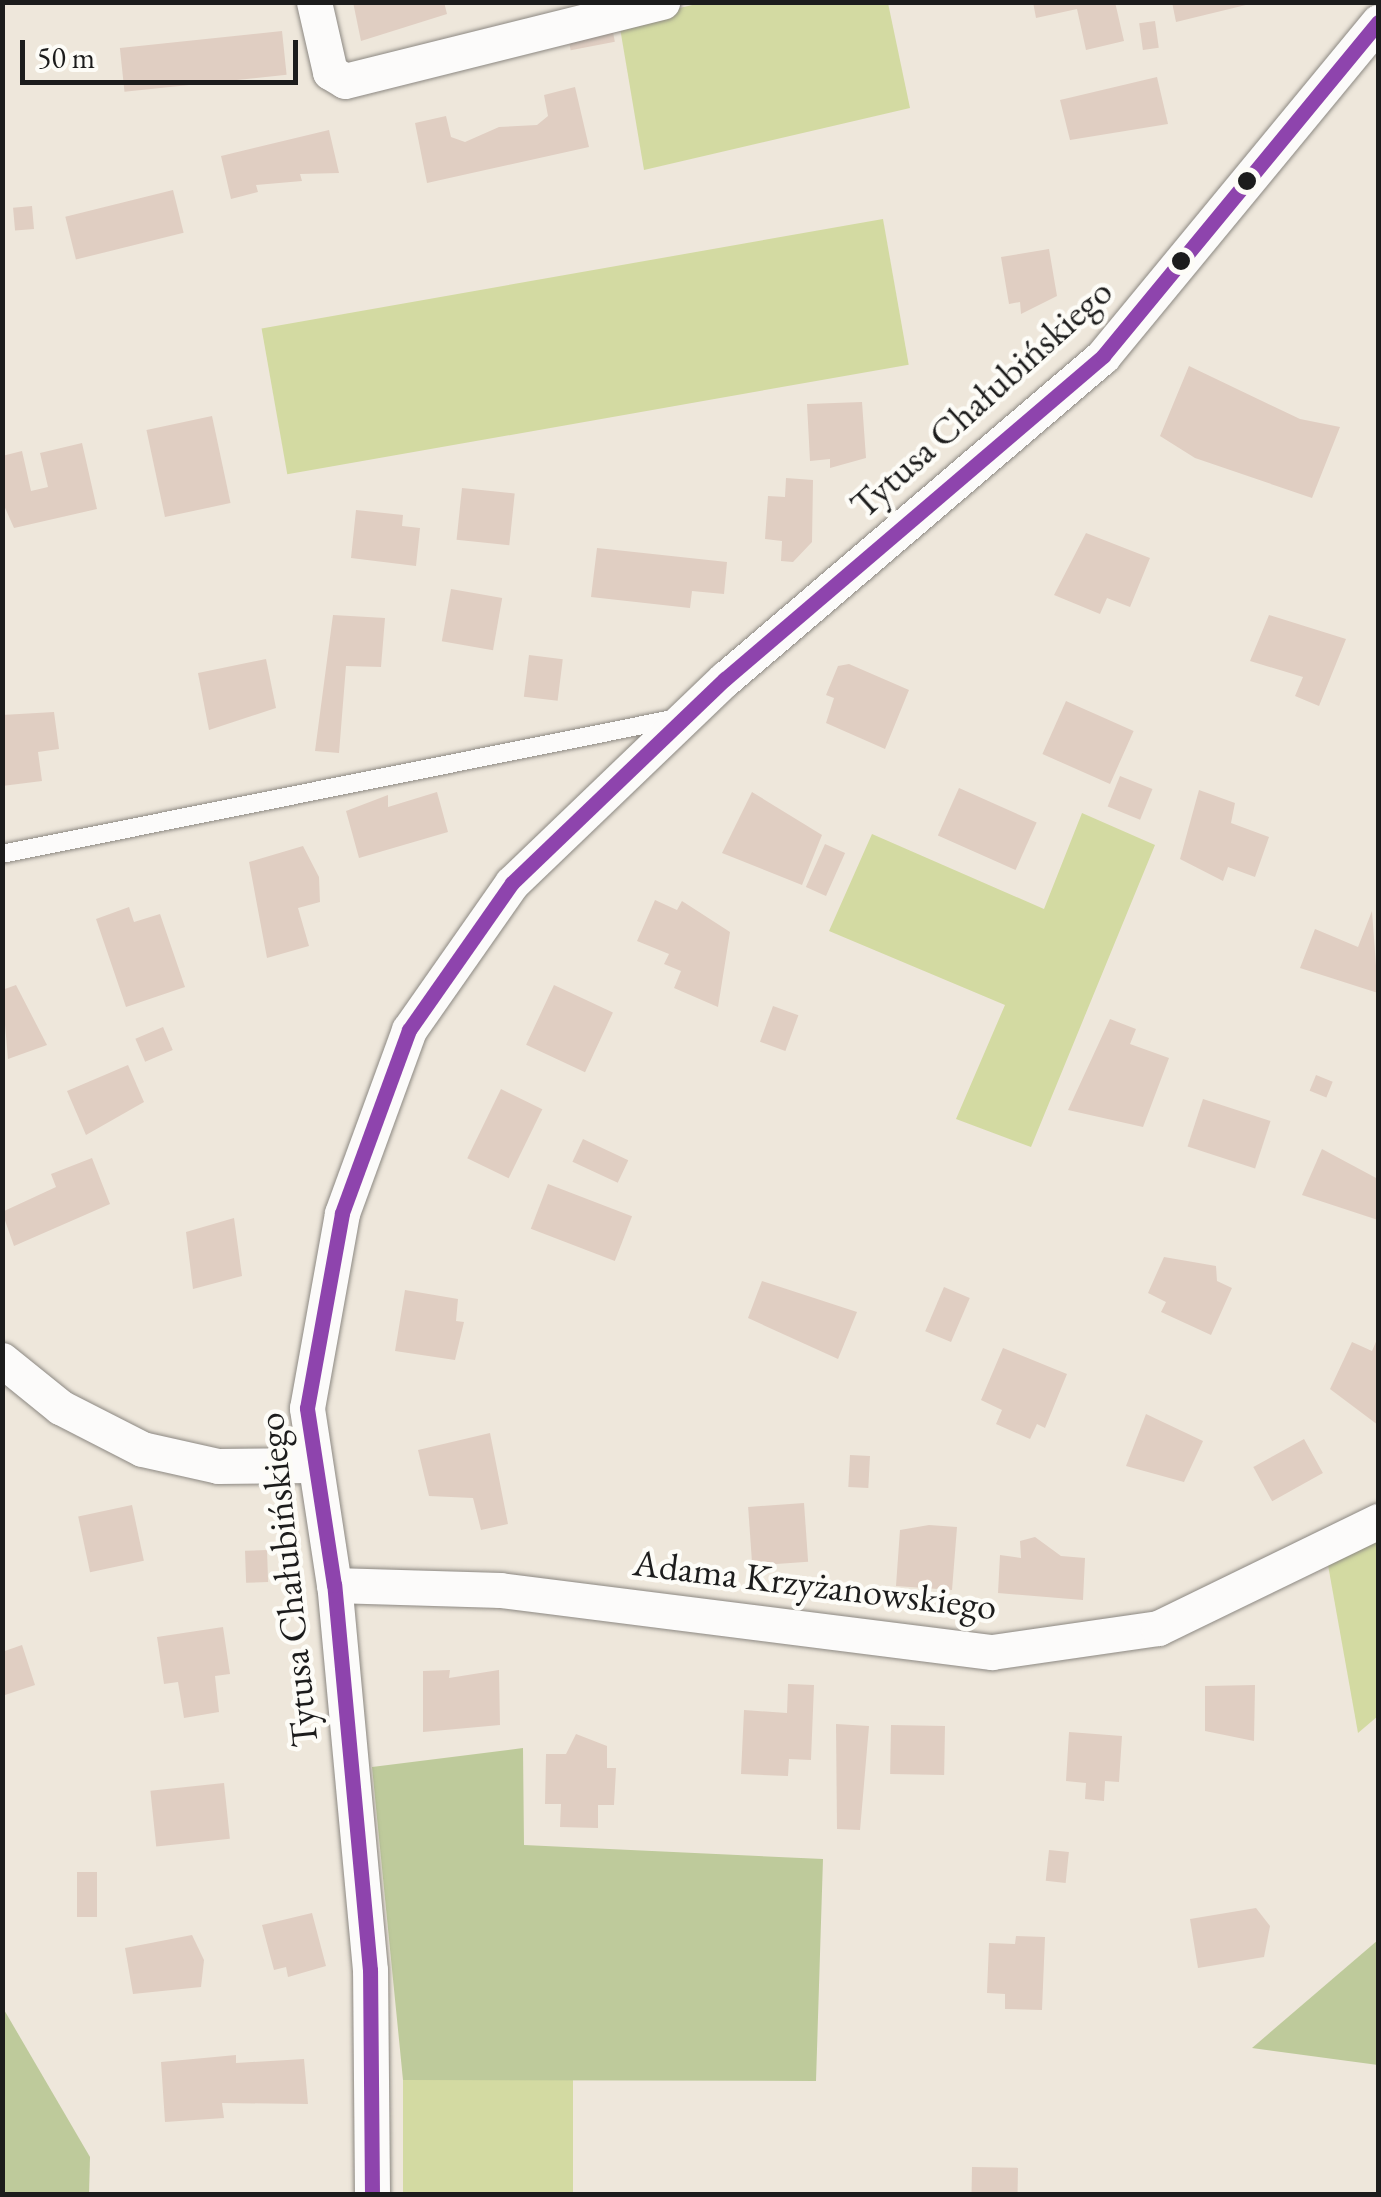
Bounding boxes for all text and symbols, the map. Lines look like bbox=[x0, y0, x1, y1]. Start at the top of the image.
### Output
scale bar bbox=[25, 20, 302, 82]
text: 50 m bbox=[37, 38, 95, 77]
unlabelled marker bbox=[1237, 171, 1257, 191]
unlabelled marker bbox=[1171, 251, 1191, 271]
street label: Tytusa Chałubińskiego bbox=[841, 269, 1121, 527]
street label: Tytusa Chałubińskiego bbox=[247, 1410, 327, 1750]
street label: Adama Krzyżanowskiego bbox=[631, 1539, 999, 1629]

